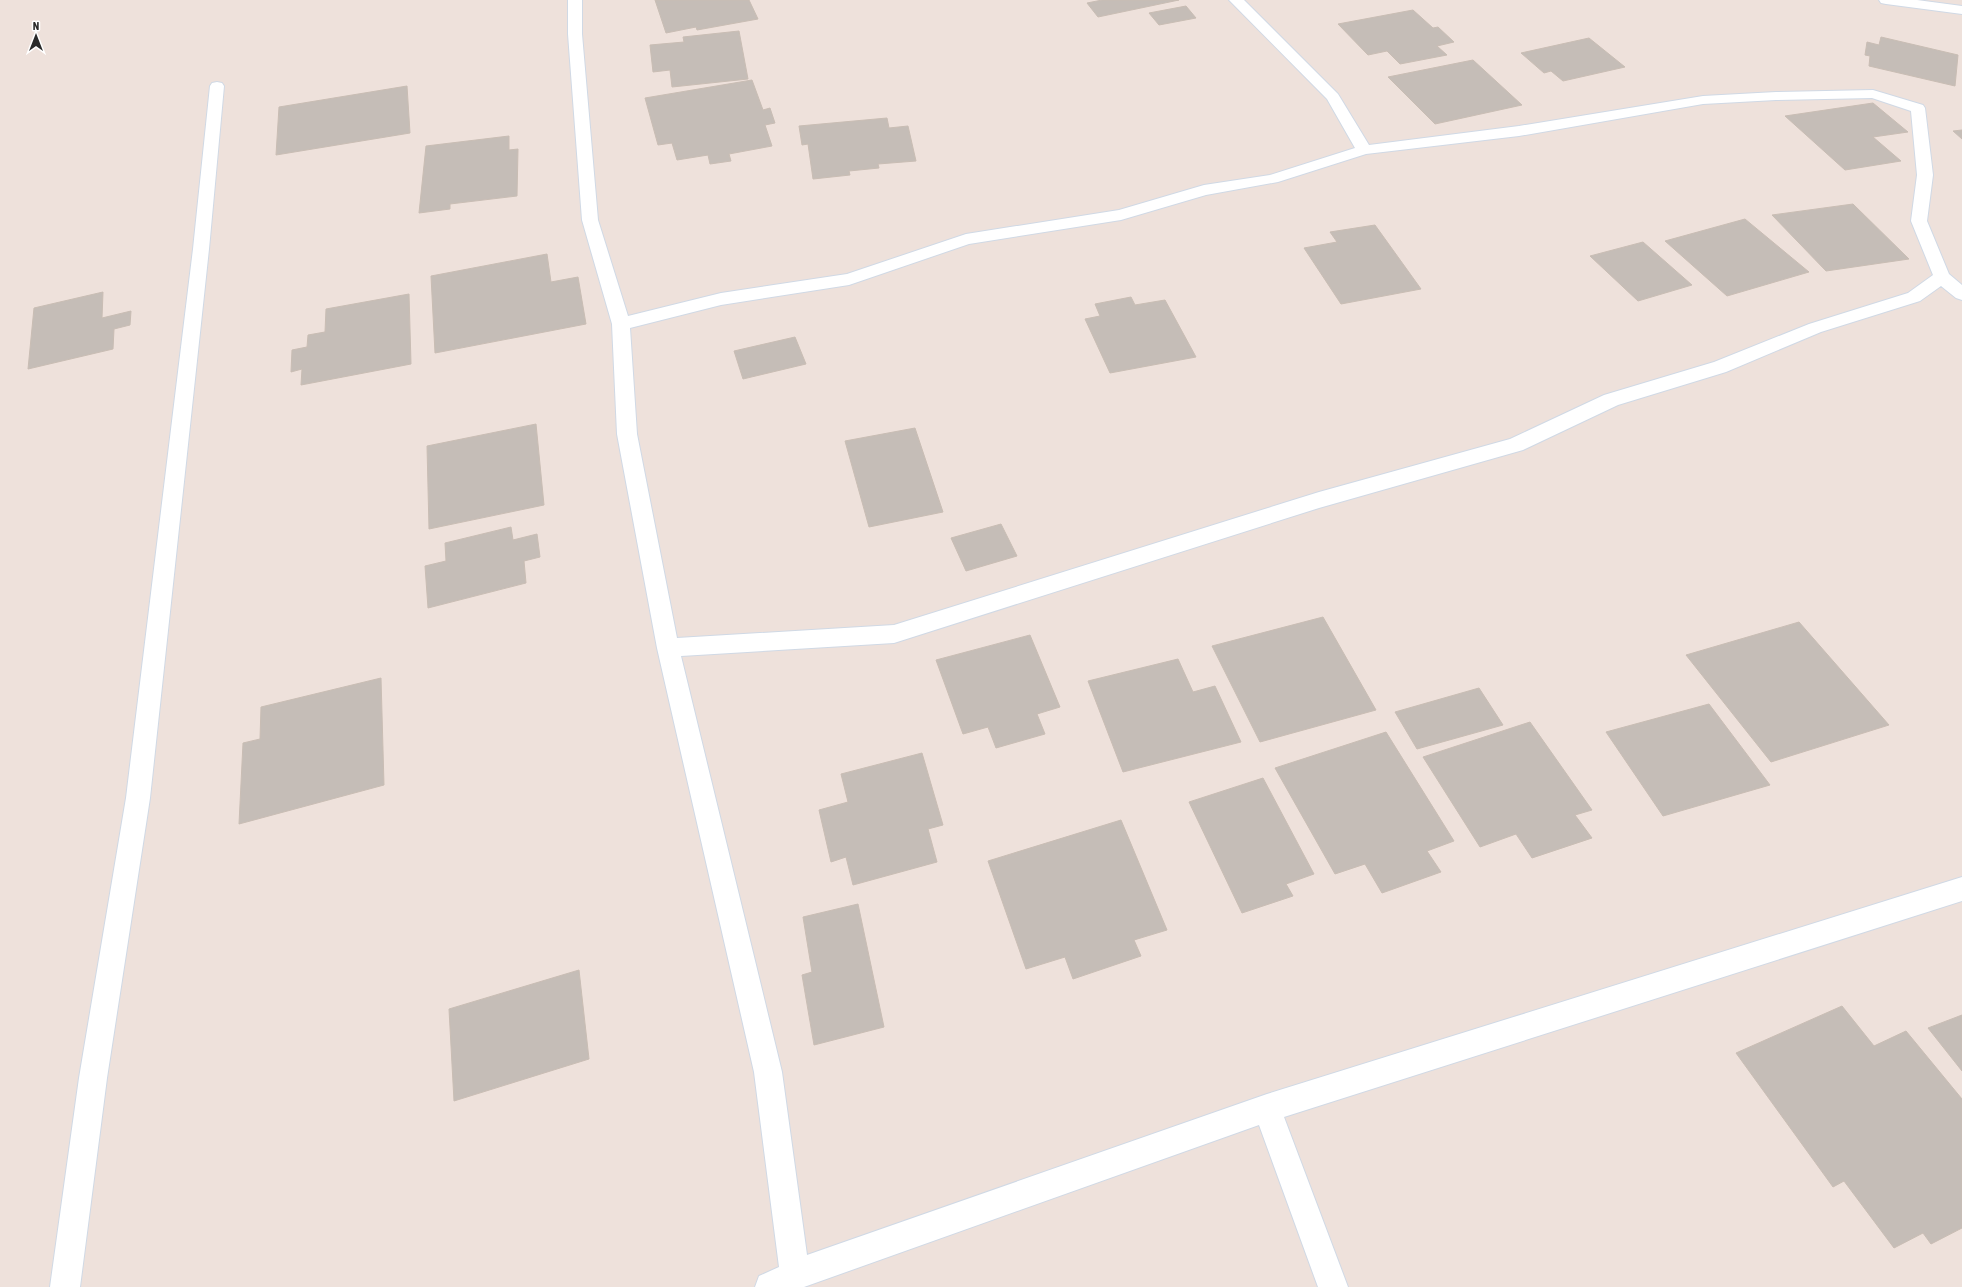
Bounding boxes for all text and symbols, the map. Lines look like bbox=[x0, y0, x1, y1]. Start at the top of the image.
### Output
north arrow bbox=[16, 16, 56, 56]
text: N bbox=[33, 20, 39, 32]

